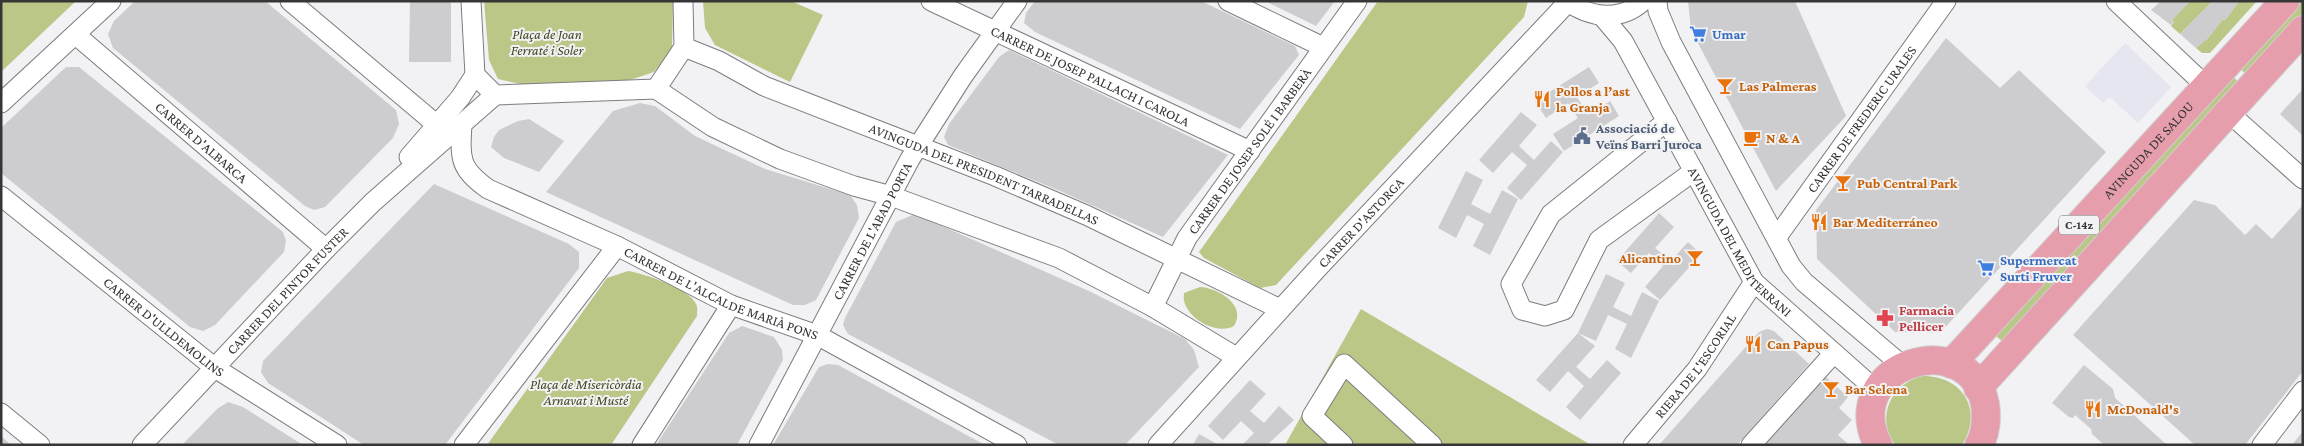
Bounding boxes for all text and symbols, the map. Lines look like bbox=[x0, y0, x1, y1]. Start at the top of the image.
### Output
street label: CARRER DE JOSEP PALLACH I CAROLA bbox=[988, 22, 1192, 130]
supermarket icon: Umar bbox=[1688, 24, 1708, 44]
park label: Plaça de Joan Ferraté i Soler bbox=[511, 26, 584, 58]
place label: Umar bbox=[1712, 26, 1746, 42]
street label: CARRER DE FREDERIC URALES bbox=[1803, 42, 1920, 196]
street label: CARRER DE JOSEP SOLÉ I BARBERÀ bbox=[1184, 65, 1314, 237]
bar icon: Las Palmeras bbox=[1715, 76, 1735, 96]
place label: Las Palmeras bbox=[1739, 78, 1817, 94]
place label: Pollos a l’ast la Granja bbox=[1556, 83, 1631, 116]
restaurant icon: Pollos a l’ast la Granja bbox=[1532, 89, 1552, 109]
street label: CARRER D'ALBARCA bbox=[152, 98, 251, 186]
street label: AVINGUDA DE SALOU bbox=[2099, 98, 2197, 202]
street label: AVINGUDA DEL PRESIDENT TARRADELLAS bbox=[867, 120, 1102, 228]
place label: Associació de Veïns Barri Juroca bbox=[1595, 120, 1702, 152]
public building icon: Associació de Veïns Barri Juroca bbox=[1572, 126, 1592, 146]
cafe icon: N & A bbox=[1742, 128, 1762, 148]
place label: N & A bbox=[1766, 130, 1801, 146]
street label: CARRER DE L'ABAD PORTA bbox=[829, 159, 915, 303]
street label: AVINGUDA DEL MEDITERRANI bbox=[1685, 164, 1795, 320]
bar icon: Pub Central Park bbox=[1833, 173, 1853, 193]
street label: CARRER D'ASTORGA bbox=[1315, 174, 1407, 271]
place label: Pub Central Park bbox=[1857, 175, 1958, 191]
restaurant icon: Bar Mediterráneo bbox=[1809, 212, 1829, 232]
place label: Bar Mediterráneo bbox=[1833, 214, 1938, 230]
road number: C-14z bbox=[2059, 216, 2099, 234]
street label: CARRER DEL PINTOR FUSTER bbox=[223, 223, 352, 358]
street label: CARRER DE L'ALCALDE MARIÀ PONS bbox=[621, 243, 821, 343]
bar icon: Alicantino bbox=[1685, 248, 1705, 268]
place label: Alicantino bbox=[1618, 250, 1681, 266]
place label: Supermercat Surti Fruver bbox=[2000, 252, 2077, 284]
supermarket icon: Supermercat Surti Fruver bbox=[1976, 258, 1996, 278]
street label: CARRER D'ULLDEMOLINS bbox=[100, 274, 228, 380]
place label: Farmacia Pellicer bbox=[1899, 302, 1954, 334]
pharmacy icon: Farmacia Pellicer bbox=[1875, 308, 1895, 328]
street label: RIERA DE L'ESCORIAL bbox=[1651, 311, 1739, 421]
restaurant icon: Can Papus bbox=[1743, 334, 1763, 354]
place label: Can Papus bbox=[1767, 336, 1829, 352]
park label: Plaça de Misericòrdia Arnavat i Musté bbox=[530, 376, 642, 408]
bar icon: Bar Selena bbox=[1821, 379, 1841, 399]
place label: Bar Selena bbox=[1845, 381, 1907, 397]
restaurant icon: McDonald's bbox=[2083, 399, 2103, 419]
place label: McDonald's bbox=[2107, 401, 2179, 417]

